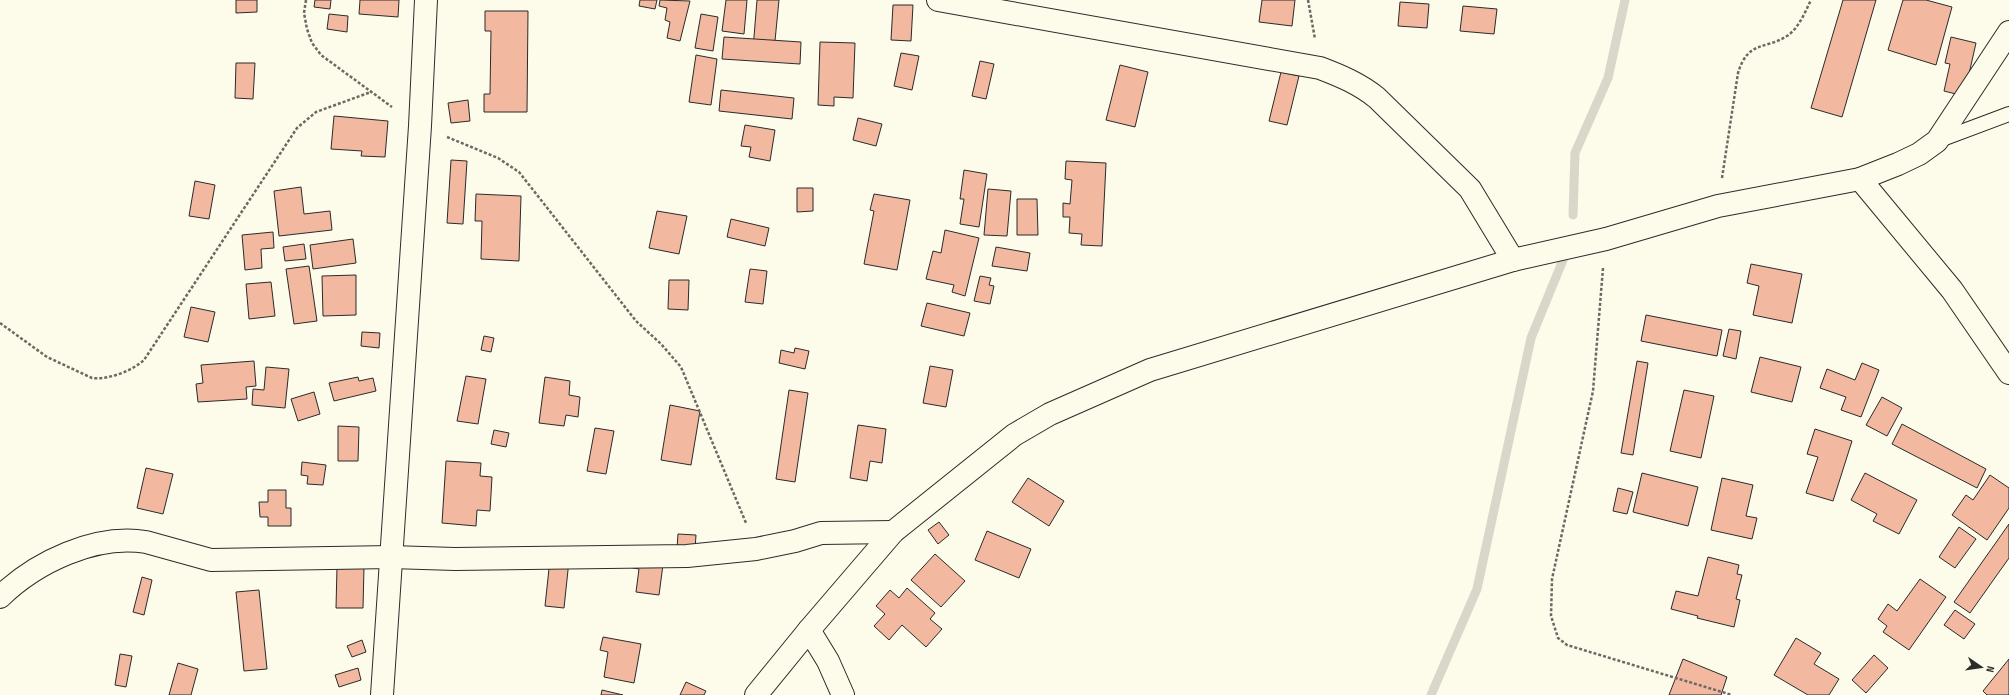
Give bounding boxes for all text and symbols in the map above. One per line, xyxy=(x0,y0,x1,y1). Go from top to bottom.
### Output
north arrow xyxy=(1961,647,2001,687)
text: N xyxy=(1983,665,1997,674)

